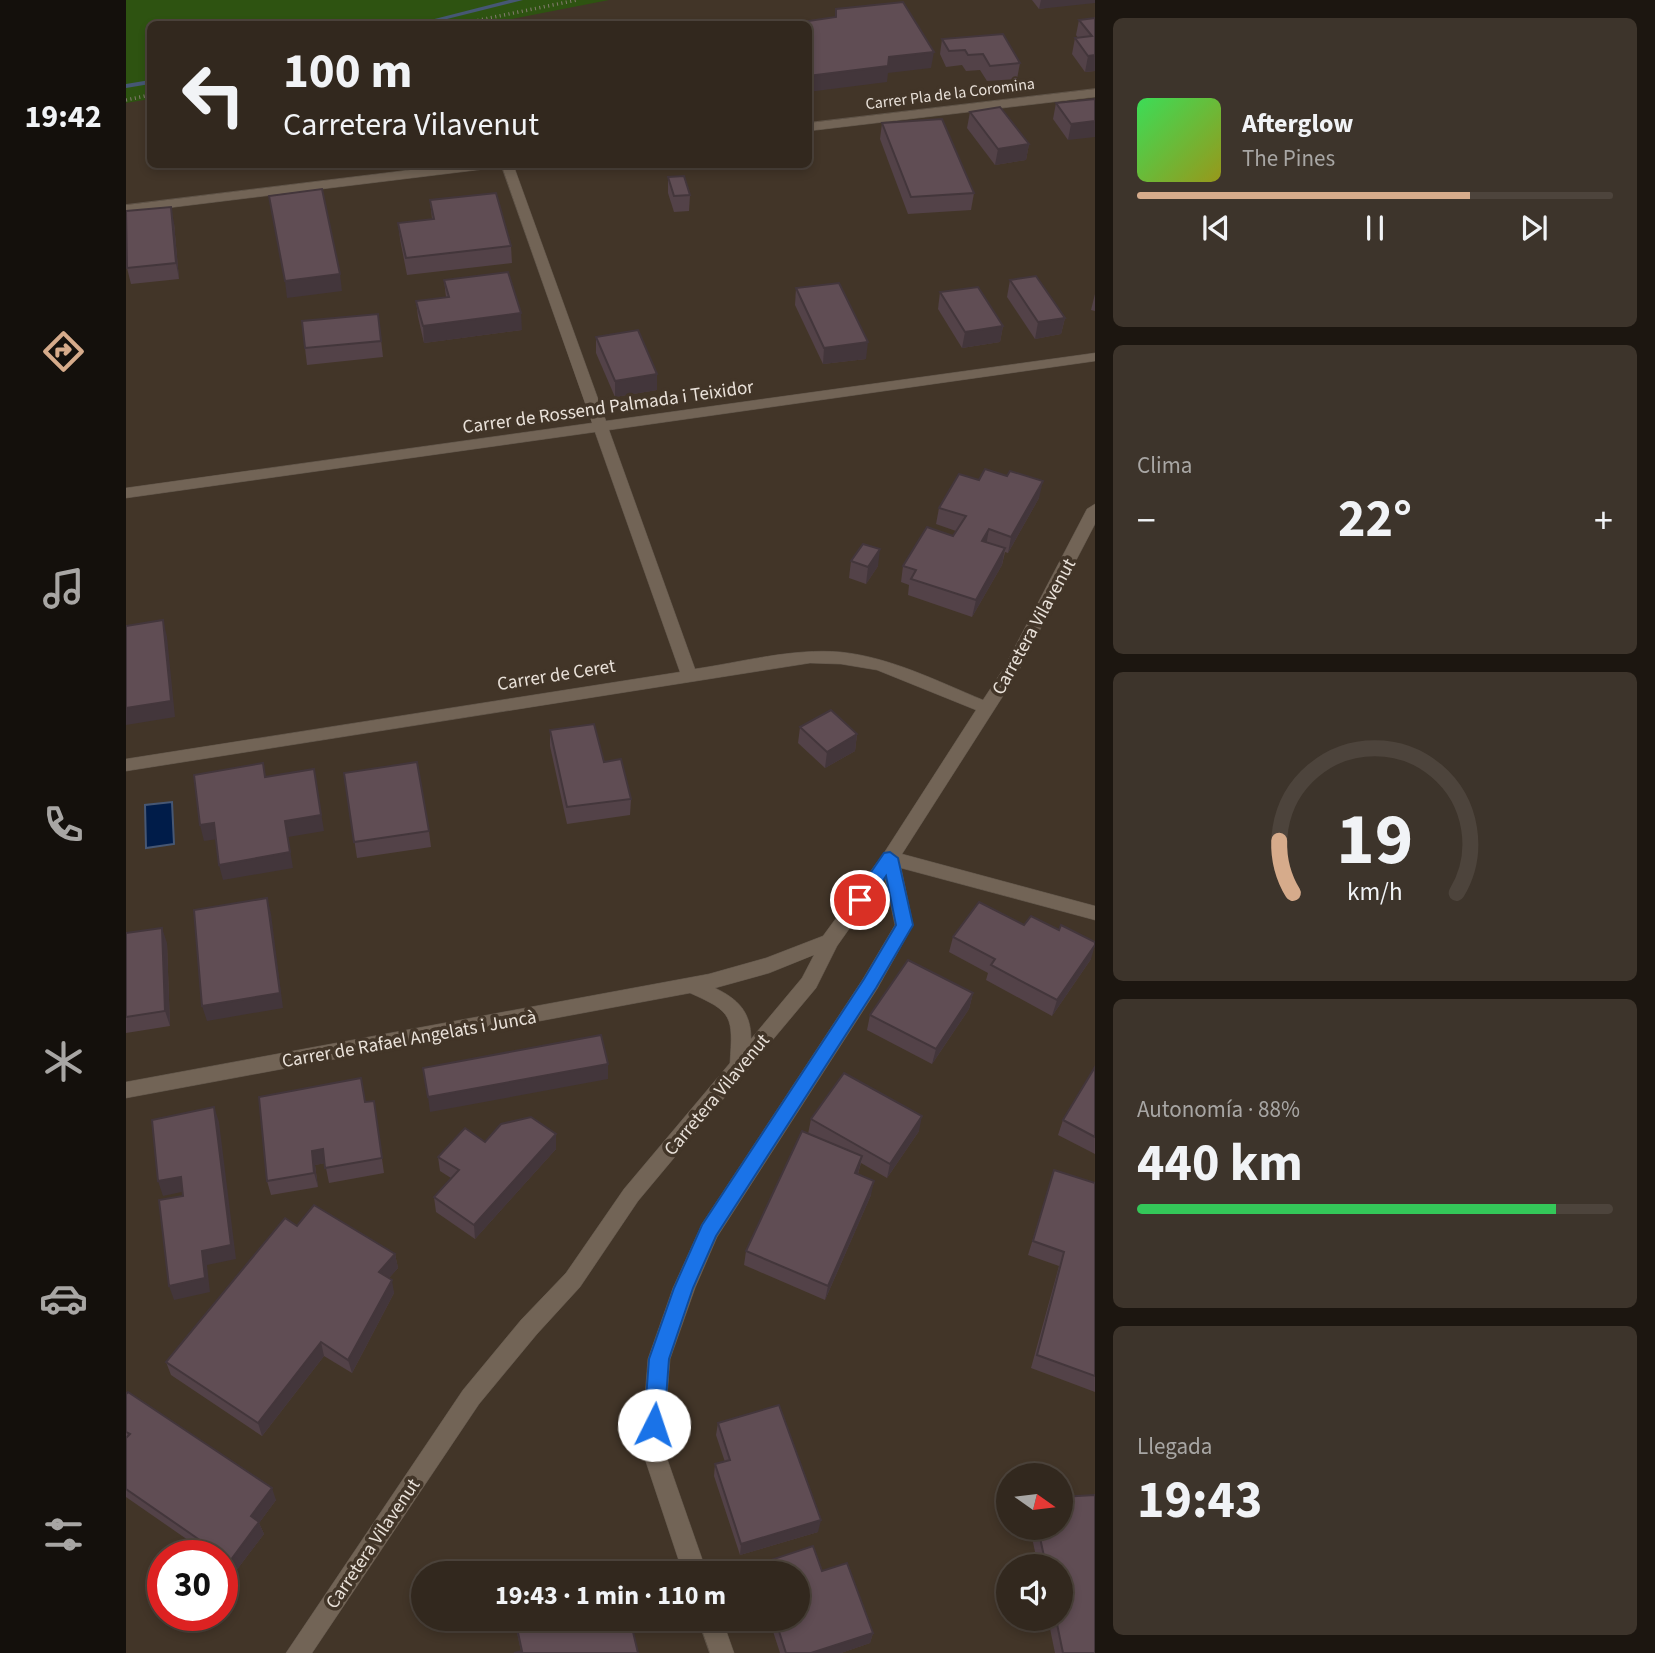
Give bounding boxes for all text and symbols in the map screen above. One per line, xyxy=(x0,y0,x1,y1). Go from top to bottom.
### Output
text: 100 m xyxy=(283,37,412,107)
icon: left xyxy=(168,49,259,140)
street label: Carrer Pla de la Coromina xyxy=(864,73,1036,115)
text: 19:42 xyxy=(24,94,102,140)
text: Carretera Vilavenut xyxy=(283,102,539,148)
text: Afterglow xyxy=(1242,105,1353,142)
text: The Pines xyxy=(1242,142,1335,175)
icon: previous xyxy=(1197,209,1235,247)
icon: pause xyxy=(1356,209,1394,247)
icon: next xyxy=(1515,209,1553,247)
icon: directions xyxy=(39,327,88,376)
street label: Carrer de Rossend Palmada i Teixidor xyxy=(461,374,756,441)
text: Clima xyxy=(1137,449,1192,482)
text: 22° xyxy=(1338,483,1412,557)
text: − xyxy=(1137,494,1156,548)
text: + xyxy=(1594,494,1613,548)
street label: Carretera Vilavenut xyxy=(986,553,1083,700)
icon: music xyxy=(39,564,88,613)
street label: Carrer de Ceret xyxy=(495,653,618,698)
text: 19 xyxy=(1337,788,1413,892)
icon: phone xyxy=(39,800,88,849)
pin xyxy=(830,870,890,930)
text: km/h xyxy=(1347,873,1403,909)
icon: arrive xyxy=(841,881,879,919)
street label: Carrer de Rafael Angelats i Juncà xyxy=(280,1004,539,1075)
street label: Carretera Vilavenut xyxy=(658,1028,777,1162)
icon: climate xyxy=(39,1037,88,1086)
text: Autonomía · 88% xyxy=(1137,1093,1300,1126)
text: 440 km xyxy=(1137,1127,1303,1201)
icon: car xyxy=(39,1274,88,1323)
position arrow xyxy=(617,1388,691,1462)
text: Llegada xyxy=(1137,1430,1212,1463)
north arrow xyxy=(996,1463,1073,1540)
map controls xyxy=(996,1463,1073,1631)
text: 19:43 xyxy=(1137,1464,1262,1538)
street label: Carretera Vilavenut xyxy=(320,1473,427,1614)
icon: filters xyxy=(39,1510,88,1559)
speed limit sign: 30 xyxy=(147,1540,238,1631)
button: sound xyxy=(996,1554,1073,1631)
text: 19:43 · 1 min · 110 m xyxy=(495,1577,726,1614)

